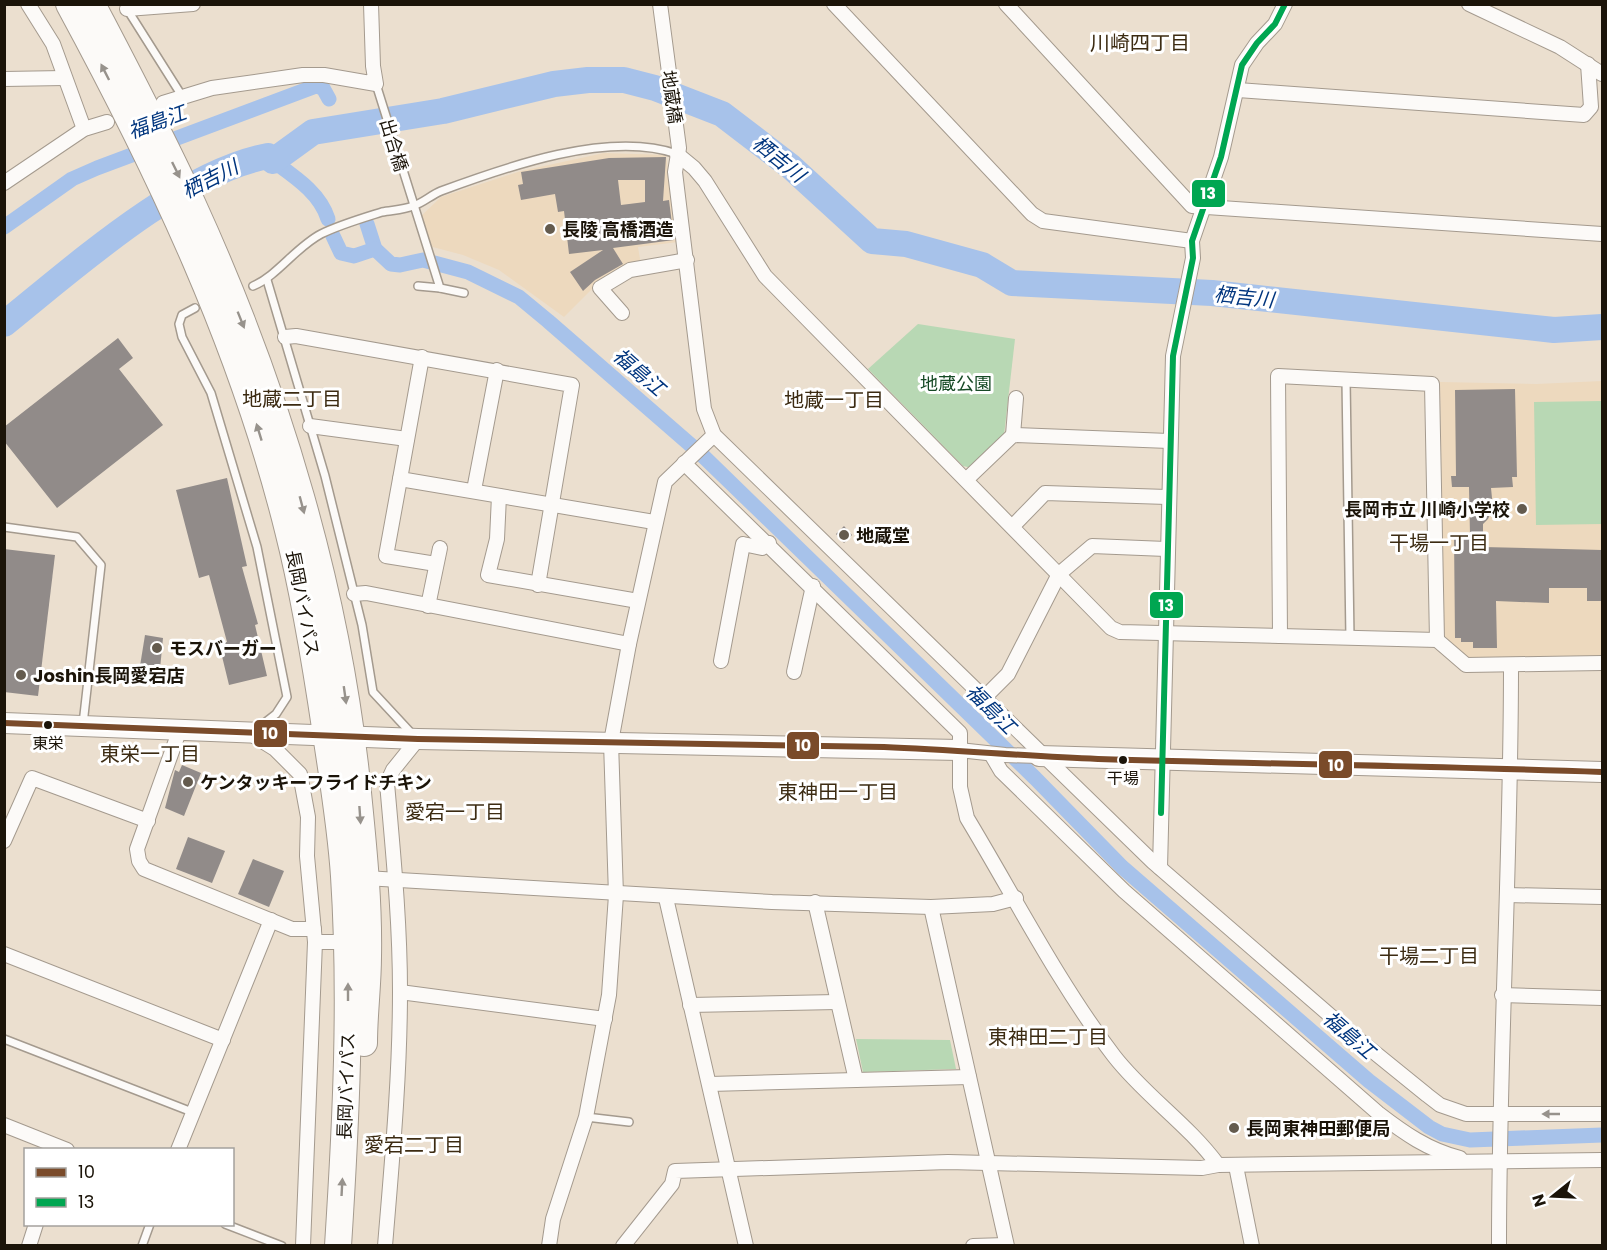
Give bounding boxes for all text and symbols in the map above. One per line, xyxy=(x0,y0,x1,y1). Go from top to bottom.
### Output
district label: 川崎四丁目 xyxy=(1090,29,1190,57)
one-way arrow xyxy=(100,63,110,80)
street label: 地蔵橋 xyxy=(656,69,688,125)
water label: 福島江 xyxy=(124,98,192,145)
street label: 出合橋 xyxy=(374,116,414,174)
water label: 栖吉川 xyxy=(747,129,813,190)
water label: 栖吉川 xyxy=(177,152,245,205)
one-way arrow xyxy=(172,161,181,178)
line badge: 13 xyxy=(1191,179,1226,208)
text: 13 xyxy=(1200,182,1216,205)
place label: 長陵 高橋酒造 xyxy=(562,217,674,242)
marker: 長陵 高橋酒造 xyxy=(543,222,557,236)
water label: 栖吉川 xyxy=(1213,280,1277,314)
one-way arrow xyxy=(237,311,246,329)
water label: 福島江 xyxy=(607,342,672,404)
park label: 地蔵公園 xyxy=(920,371,992,396)
district label: 地蔵二丁目 xyxy=(242,385,342,413)
district label: 地蔵一丁目 xyxy=(784,386,884,414)
one-way arrow xyxy=(254,422,263,440)
one-way arrow xyxy=(298,496,307,514)
place label: 長岡市立 川崎小学校 xyxy=(1344,497,1510,522)
marker: 長岡市立 川崎小学校 xyxy=(1515,502,1529,516)
place label: 地蔵堂 xyxy=(856,523,910,548)
marker: 地蔵堂 xyxy=(837,528,851,542)
district label: 干場一丁目 xyxy=(1389,529,1489,557)
street label: 長岡バイパス xyxy=(280,548,326,658)
line badge: 13 xyxy=(1149,591,1184,619)
text: 13 xyxy=(1158,594,1174,617)
place label: モスバーガー xyxy=(169,636,277,661)
marker: モスバーガー xyxy=(150,641,164,655)
place label: Joshin長岡愛宕店 xyxy=(33,663,185,688)
marker: Joshin長岡愛宕店 xyxy=(14,668,28,682)
water label: 福島江 xyxy=(960,678,1024,742)
one-way arrow xyxy=(340,686,349,705)
marker: 東栄 xyxy=(42,719,54,731)
line badge: 10 xyxy=(253,719,288,748)
text: 10 xyxy=(262,722,278,745)
line badge: 10 xyxy=(786,731,820,760)
place label: 東栄 xyxy=(32,732,64,755)
text: 10 xyxy=(795,734,811,757)
district label: 東栄一丁目 xyxy=(100,740,200,768)
line badge: 10 xyxy=(1318,750,1353,779)
marker: 干場 xyxy=(1117,754,1129,766)
text: 10 xyxy=(1328,754,1344,777)
place label: 干場 xyxy=(1107,767,1139,790)
place label: ケンタッキーフライドチキン xyxy=(200,770,432,795)
marker: ケンタッキーフライドチキン xyxy=(181,775,195,789)
district label: 東神田一丁目 xyxy=(778,778,898,806)
district label: 愛宕一丁目 xyxy=(405,798,505,826)
one-way arrow xyxy=(355,806,365,825)
district label: 干場二丁目 xyxy=(1379,942,1479,970)
one-way arrow xyxy=(343,983,353,1002)
water label: 福島江 xyxy=(1317,1005,1382,1067)
district label: 東神田二丁目 xyxy=(988,1023,1108,1051)
street label: 長岡バイパス xyxy=(332,1032,360,1140)
one-way arrow xyxy=(1541,1109,1560,1119)
place label: 長岡東神田郵便局 xyxy=(1246,1116,1390,1141)
marker: 長岡東神田郵便局 xyxy=(1227,1121,1241,1135)
district label: 愛宕二丁目 xyxy=(364,1131,464,1159)
legend xyxy=(24,1148,234,1226)
text: 10 xyxy=(78,1159,95,1184)
north arrow xyxy=(1523,1166,1583,1226)
one-way arrow xyxy=(337,1178,346,1197)
text: 13 xyxy=(78,1189,94,1214)
text: N xyxy=(1526,1191,1552,1210)

